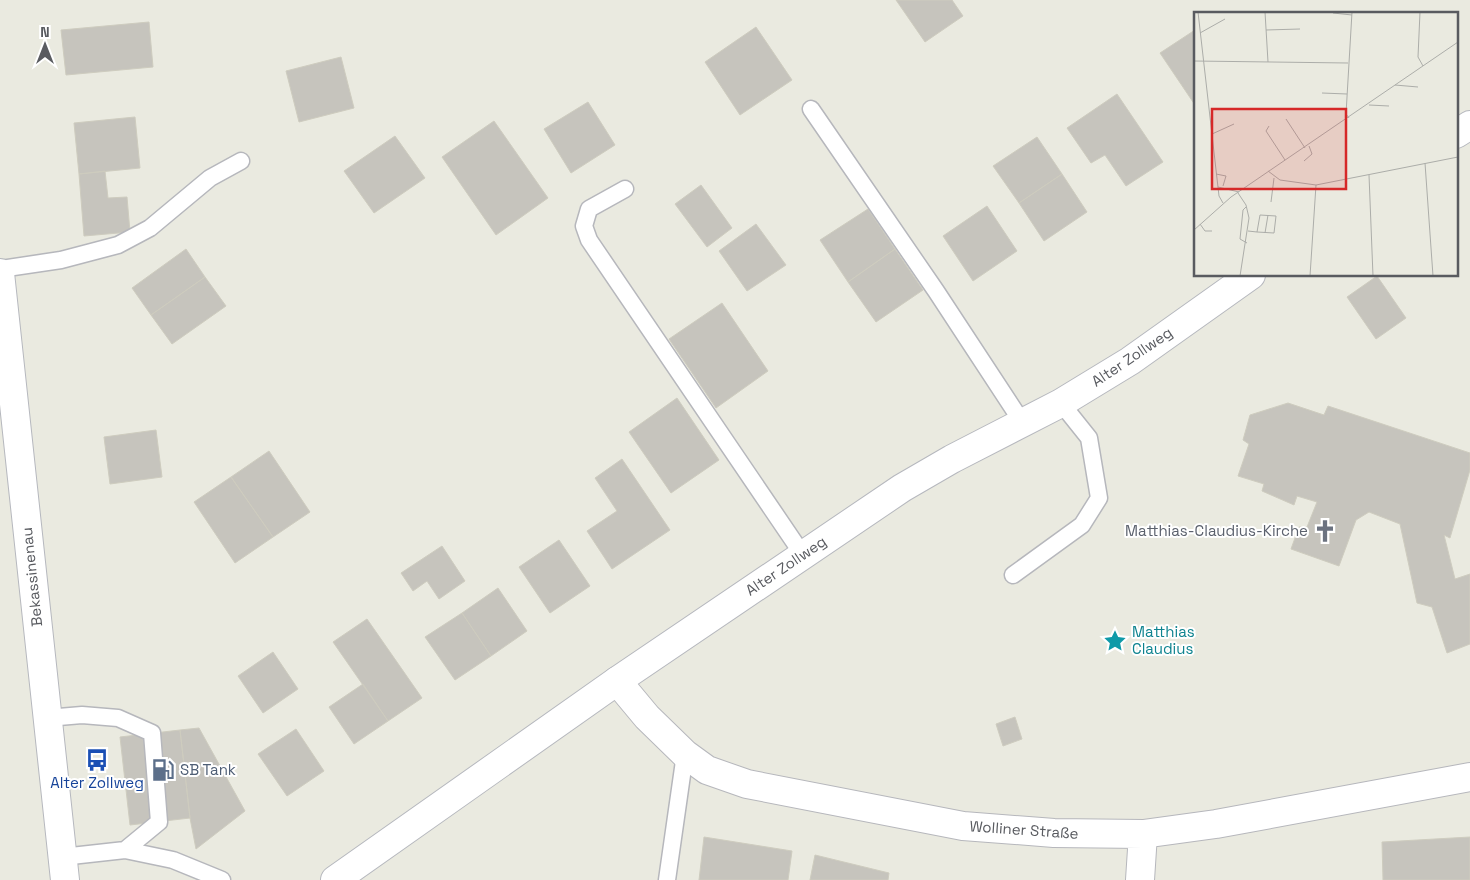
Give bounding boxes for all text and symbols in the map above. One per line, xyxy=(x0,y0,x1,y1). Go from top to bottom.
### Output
inset map xyxy=(1194,12,1458,276)
north arrow xyxy=(20,20,70,70)
text: N xyxy=(40,23,50,41)
street label: Alter Zollweg xyxy=(1088,323,1176,391)
church icon: Matthias-Claudius-Kirche xyxy=(1312,518,1338,544)
place label: Matthias-Claudius-Kirche xyxy=(1125,521,1308,540)
street label: Bekassinenau xyxy=(17,527,46,628)
street label: Alter Zollweg xyxy=(742,532,830,600)
place label: Matthias Claudius xyxy=(1132,622,1195,658)
place icon: Matthias Claudius xyxy=(1102,628,1128,654)
bus stop icon: Alter Zollweg xyxy=(84,747,110,773)
fuel station icon: SB Tank xyxy=(150,757,176,783)
place label: SB Tank xyxy=(180,760,236,779)
place label: Alter Zollweg xyxy=(50,773,144,792)
street label: Wolliner Straße xyxy=(969,816,1079,843)

